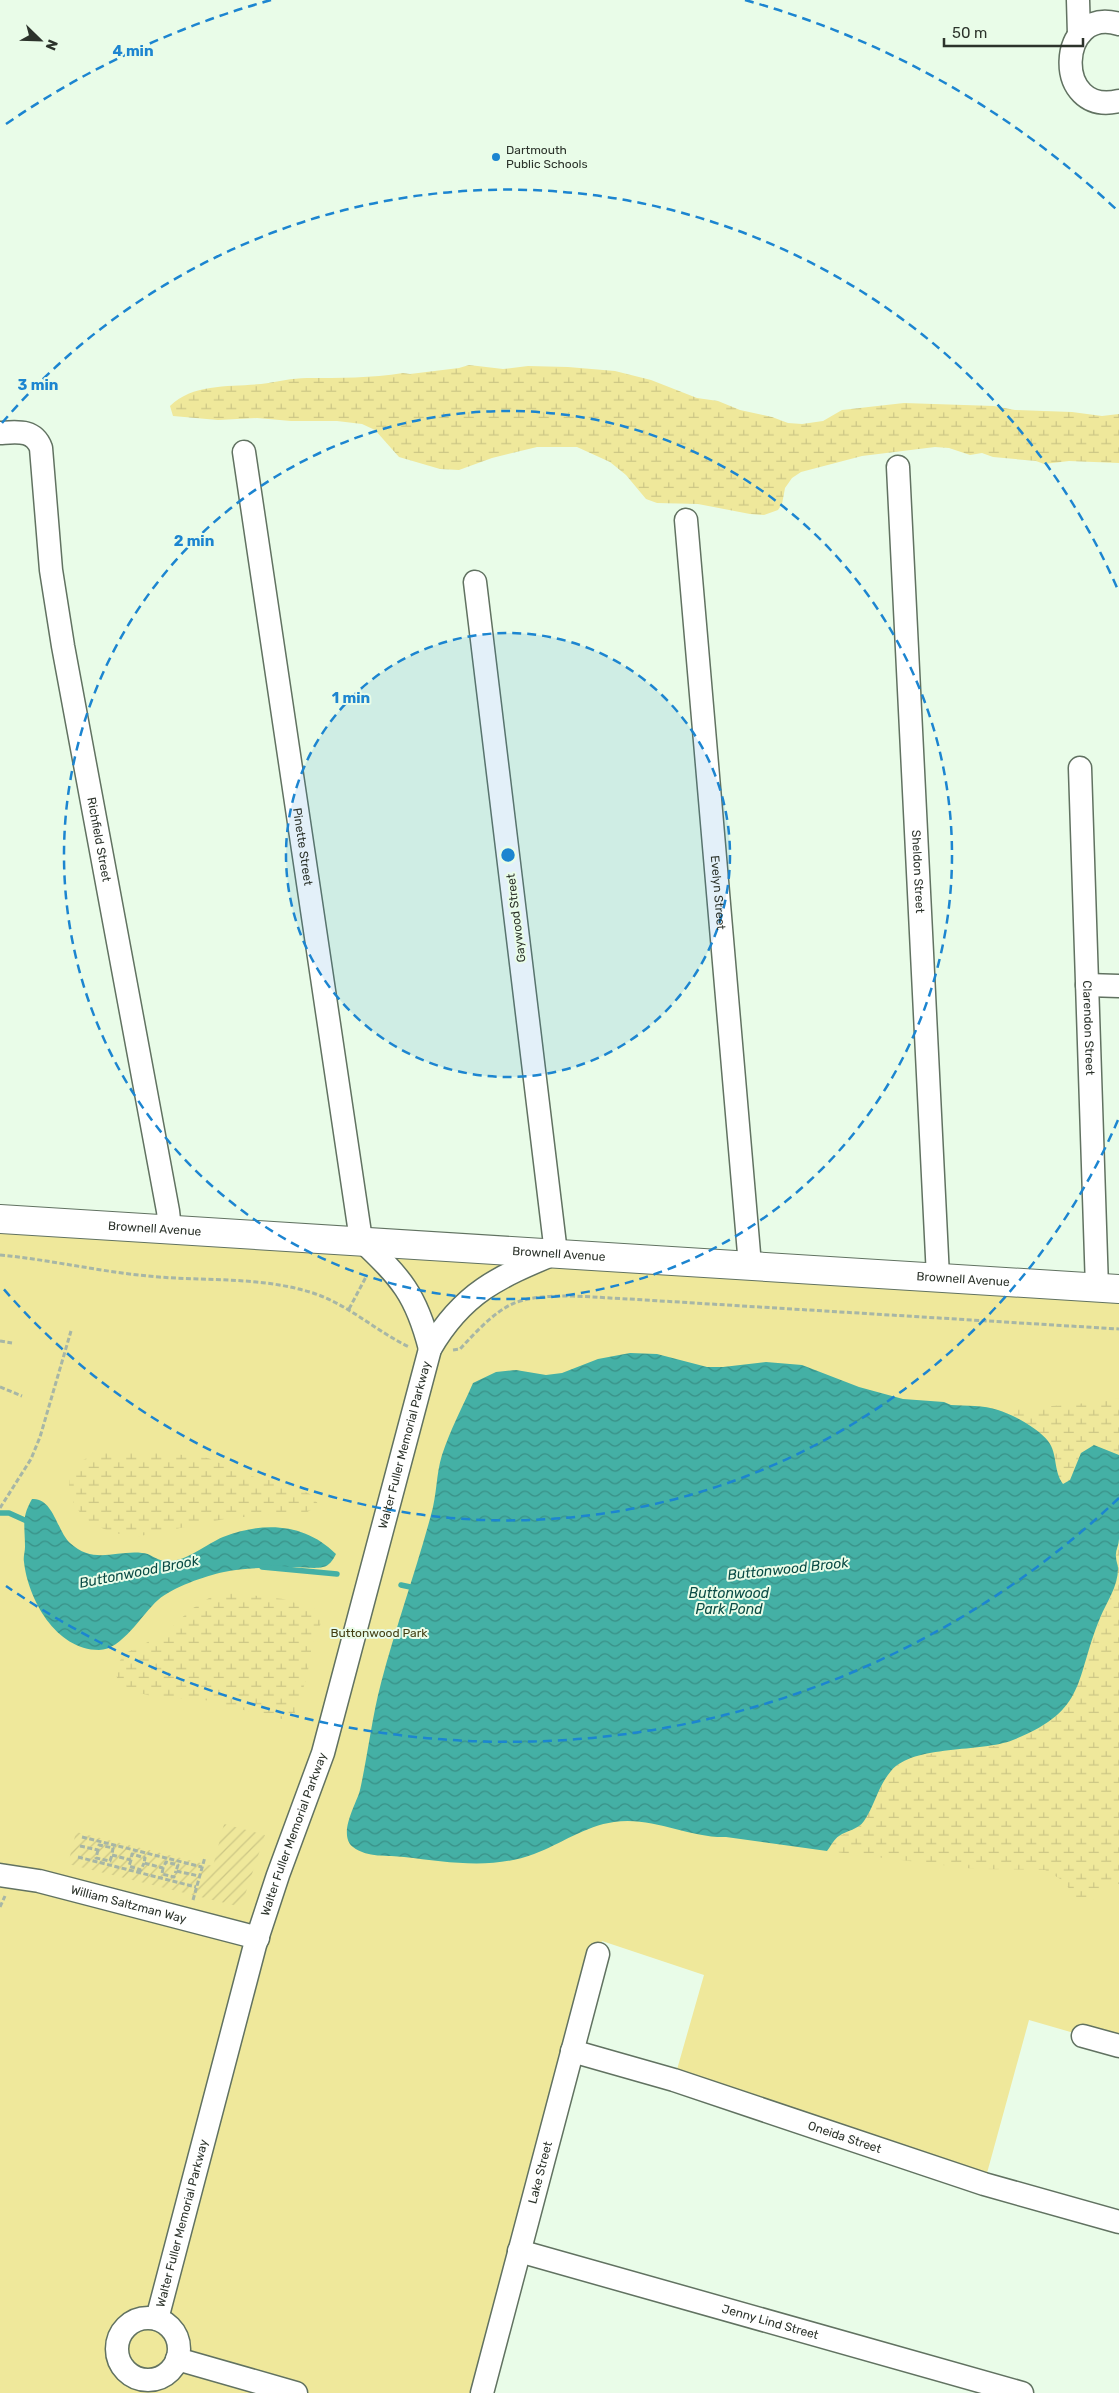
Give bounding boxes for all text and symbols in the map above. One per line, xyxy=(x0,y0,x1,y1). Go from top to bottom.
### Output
north arrow xyxy=(15,15,65,65)
scale bar xyxy=(944,15,1083,47)
text: 50 m xyxy=(952,24,987,42)
text: N xyxy=(42,37,61,53)
text: 4 min xyxy=(112,42,154,60)
place label: Dartmouth Public Schools xyxy=(506,143,588,171)
marker: Dartmouth Public Schools xyxy=(490,151,502,163)
text: 3 min xyxy=(18,376,58,394)
text: 2 min xyxy=(174,532,214,550)
text: 1 min xyxy=(332,689,370,707)
street label: Richfield Street xyxy=(84,796,114,883)
street label: Pinette Street xyxy=(290,807,315,887)
street label: Sheldon Street xyxy=(909,829,927,914)
centre of rings xyxy=(499,846,517,864)
street label: Evelyn Street xyxy=(708,855,728,931)
street label: Gaywood Street xyxy=(504,873,528,963)
street label: Clarendon Street xyxy=(1080,980,1097,1076)
street label: Brownell Avenue xyxy=(108,1219,202,1239)
street label: Brownell Avenue xyxy=(512,1244,606,1264)
street label: Brownell Avenue xyxy=(916,1269,1010,1289)
street label: Walter Fuller Memorial Parkway xyxy=(376,1359,434,1530)
water label: Buttonwood Brook xyxy=(78,1552,201,1592)
water label: Buttonwood Brook xyxy=(727,1554,850,1584)
water label: Buttonwood Park Pond xyxy=(689,1585,770,1618)
park label: Buttonwood Park xyxy=(331,1626,428,1640)
street label: Walter Fuller Memorial Parkway xyxy=(258,1750,330,1918)
street label: William Saltzman Way xyxy=(69,1883,188,1926)
street label: Oneida Street xyxy=(806,2118,883,2156)
street label: Walter Fuller Memorial Parkway xyxy=(153,2137,211,2309)
street label: Lake Street xyxy=(525,2140,555,2205)
street label: Jenny Lind Street xyxy=(720,2302,820,2342)

